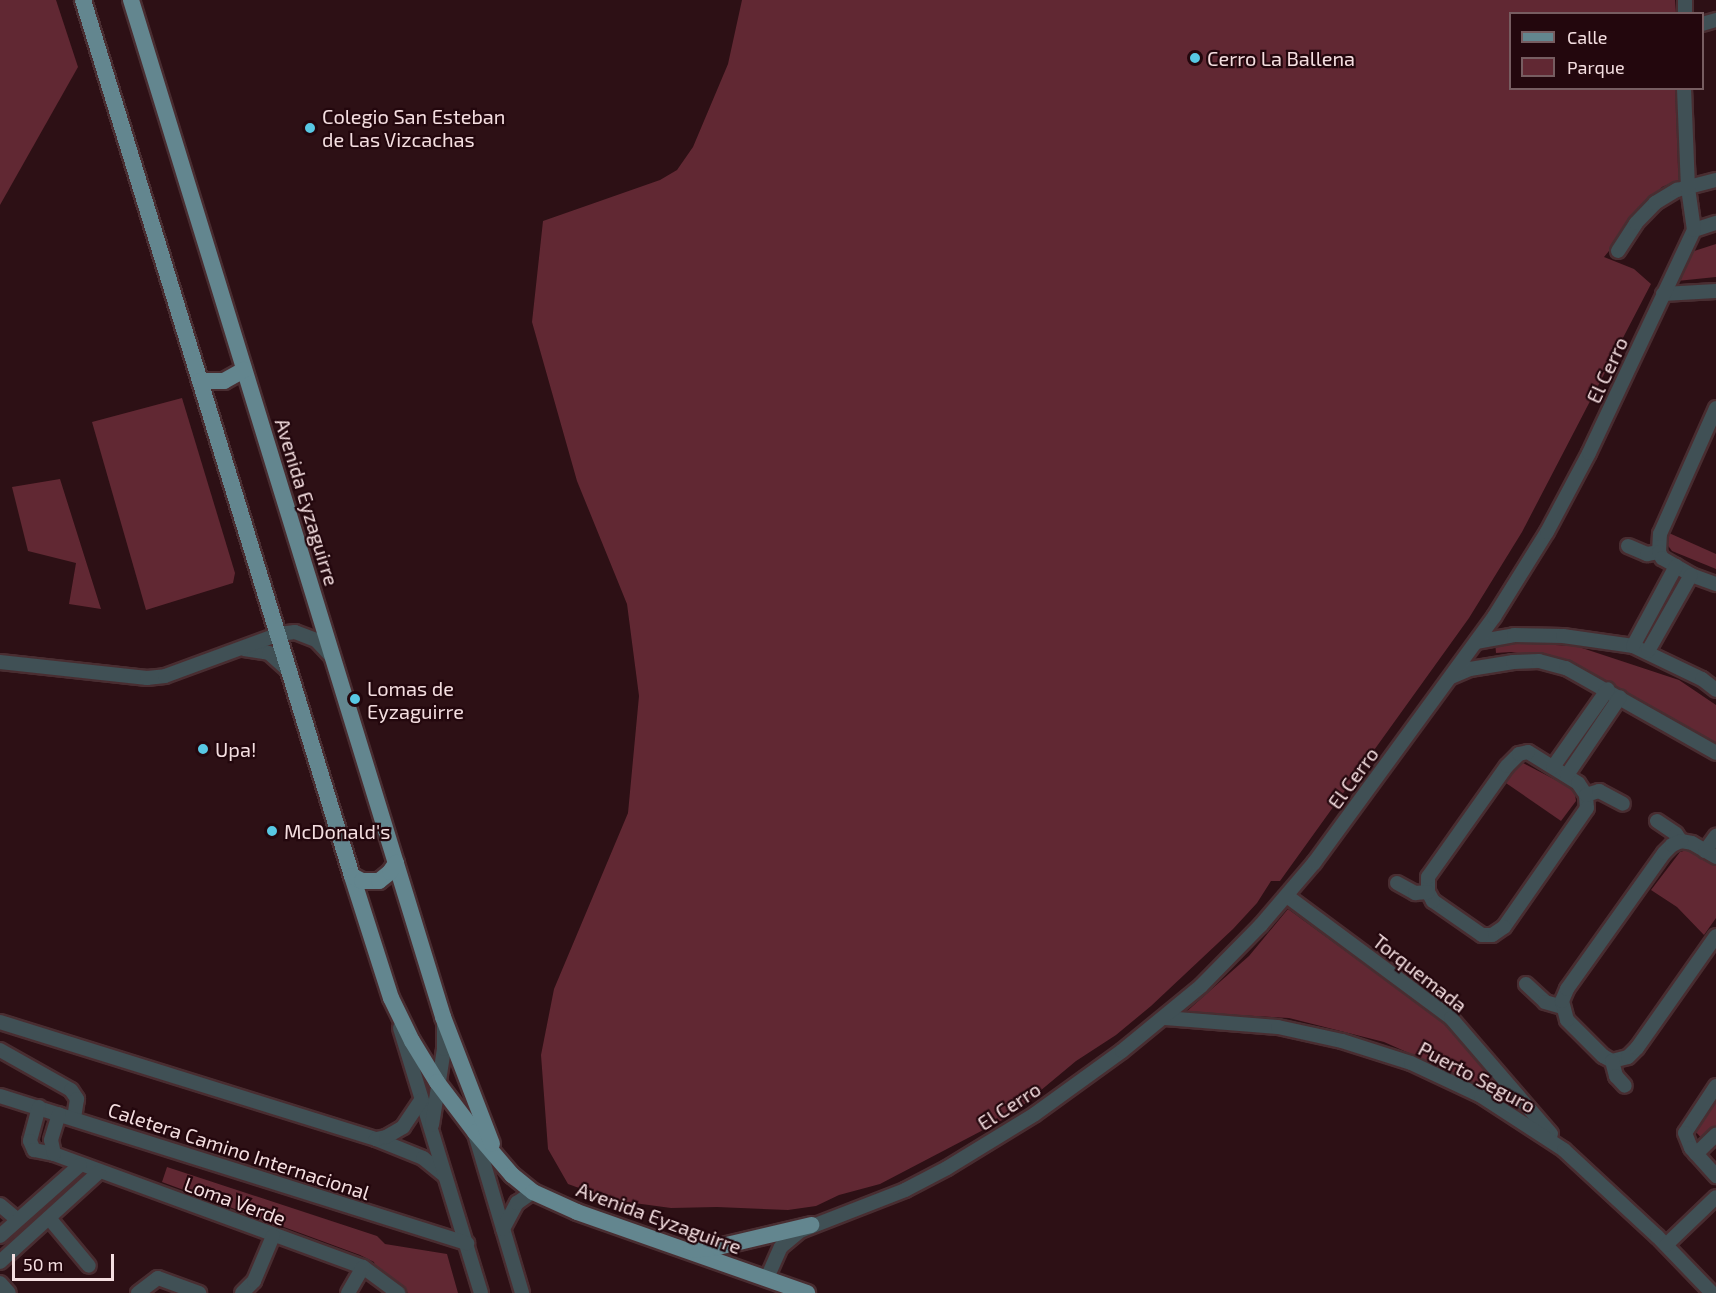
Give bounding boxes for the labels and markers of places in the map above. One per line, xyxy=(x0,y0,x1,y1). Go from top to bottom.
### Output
place label: Cerro La Ballena xyxy=(1207,46,1355,70)
marker: Cerro La Ballena xyxy=(1188,51,1202,65)
place label: Colegio San Esteban de Las Vizcachas xyxy=(322,104,505,151)
marker: Colegio San Esteban de Las Vizcachas xyxy=(303,121,317,135)
place label: Lomas de Eyzaguirre xyxy=(367,676,464,723)
marker: Lomas de Eyzaguirre xyxy=(348,692,362,706)
place label: Upa! xyxy=(215,737,256,761)
marker: Upa! xyxy=(196,742,210,756)
place label: McDonald's xyxy=(284,819,390,843)
marker: McDonald's xyxy=(265,824,279,838)

